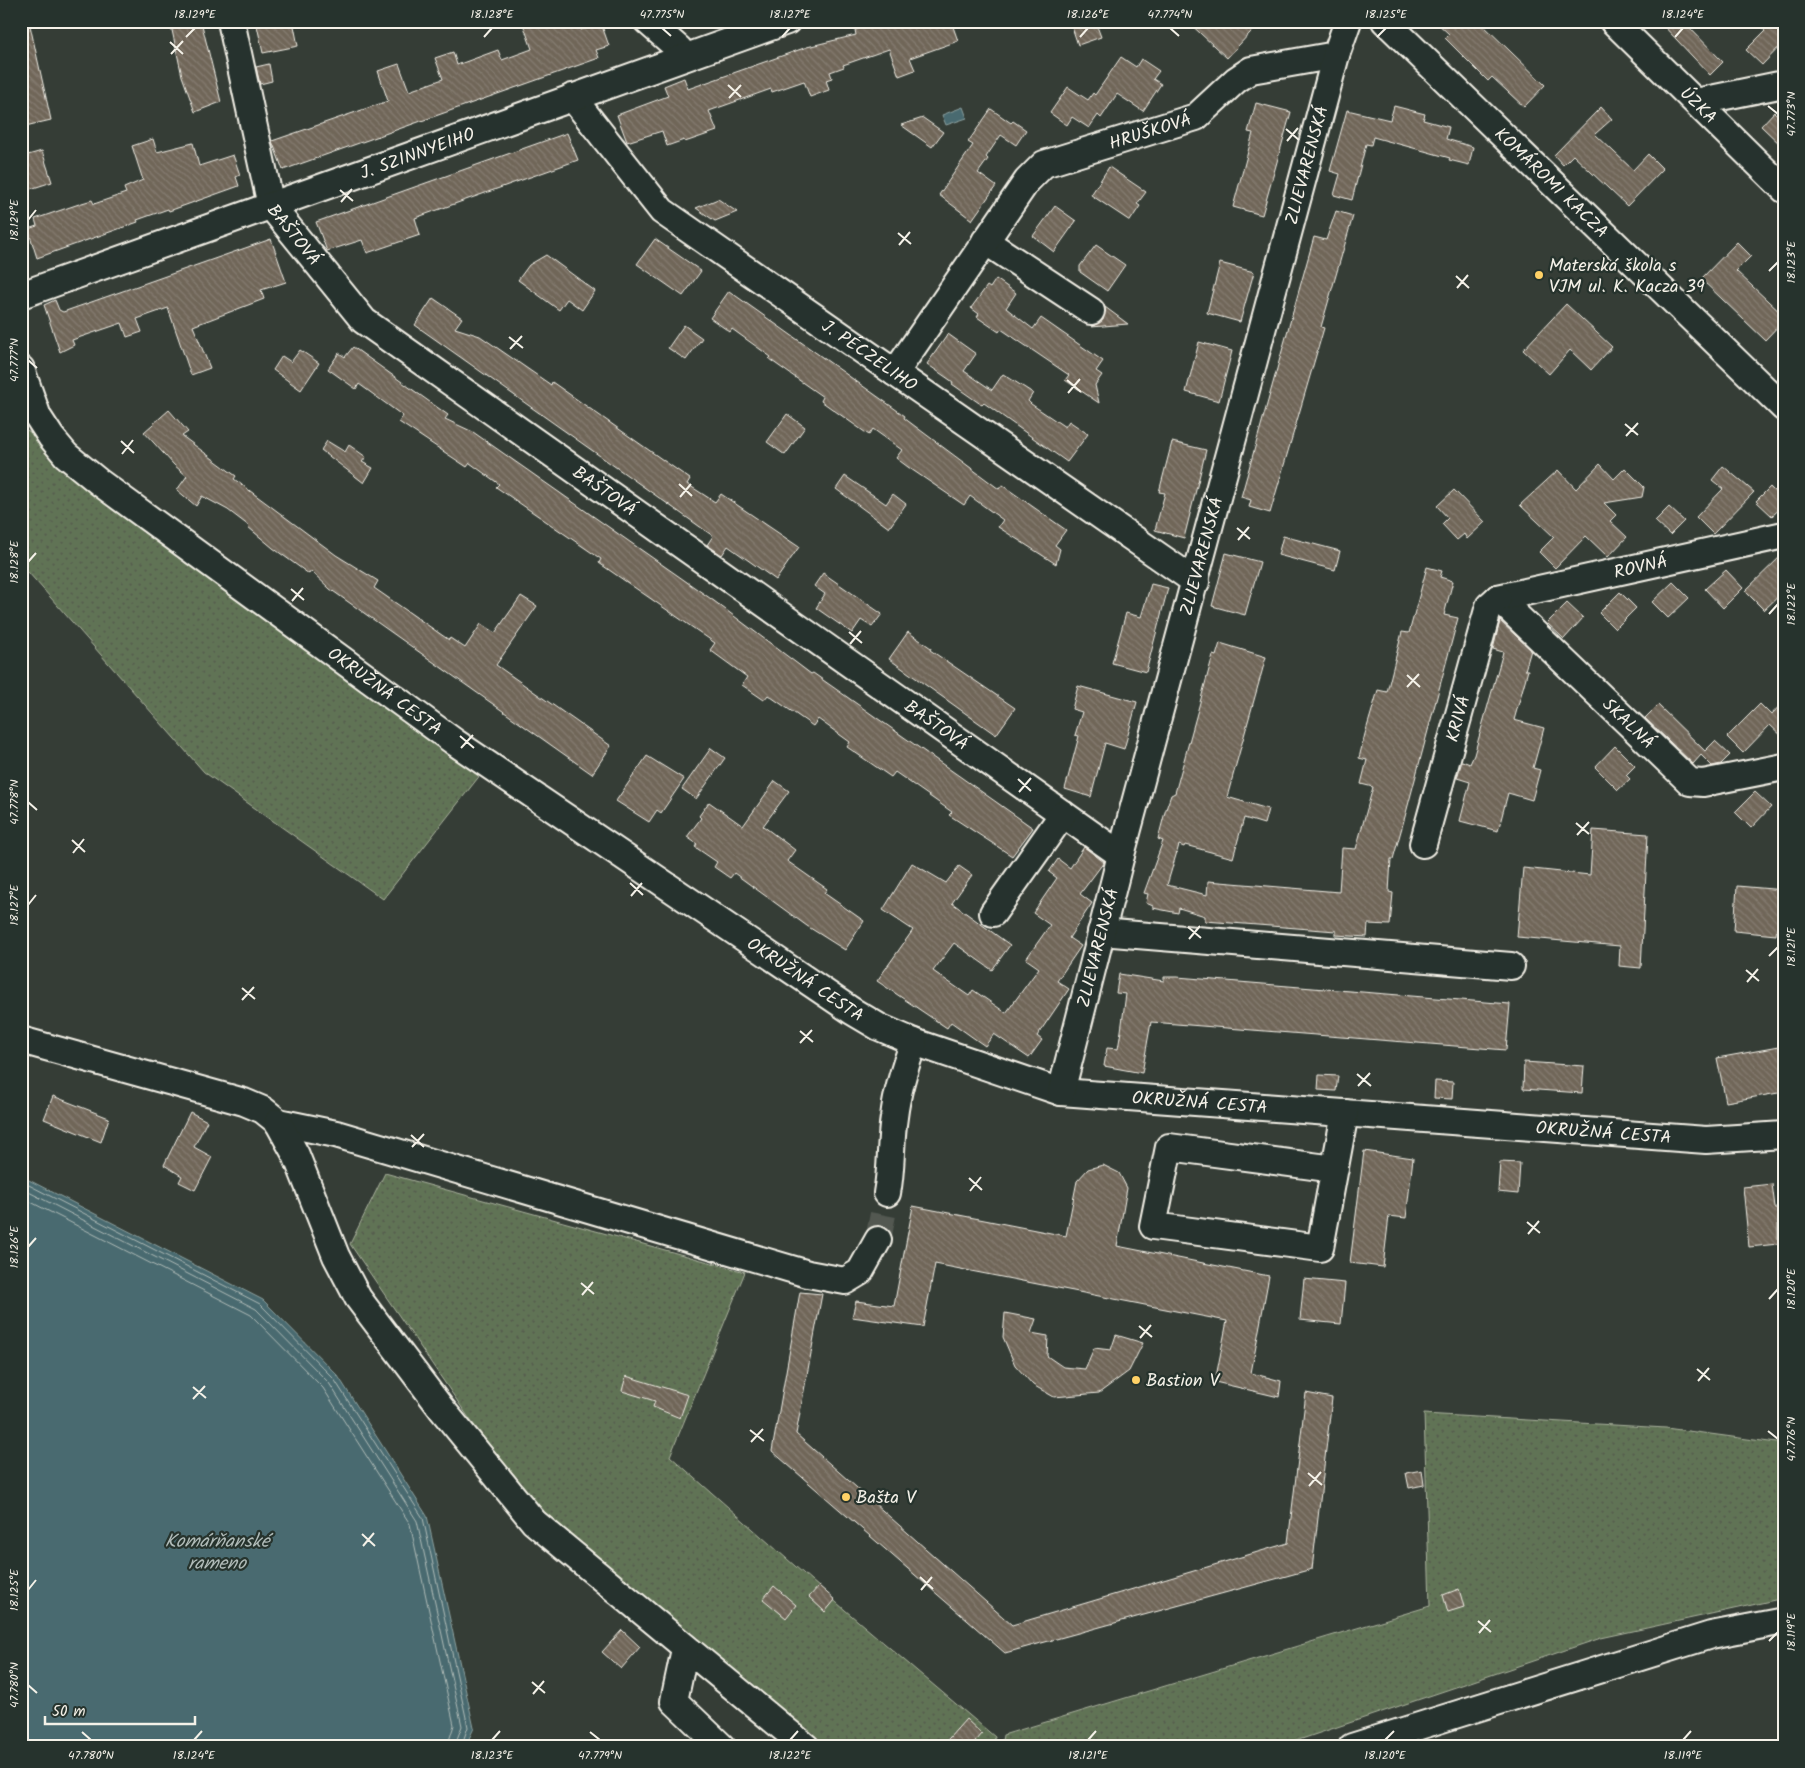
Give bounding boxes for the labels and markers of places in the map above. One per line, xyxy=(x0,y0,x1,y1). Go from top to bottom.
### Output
place label: Materská škola s VJM ul. K. Kacza 39 xyxy=(1549,252,1705,302)
marker: Materská škola s VJM ul. K. Kacza 39 xyxy=(1533,269,1545,281)
place label: Bastion V xyxy=(1146,1367,1221,1396)
marker: Bastion V xyxy=(1130,1374,1142,1386)
place label: Bašta V xyxy=(856,1484,917,1513)
marker: Bašta V xyxy=(840,1491,852,1503)

